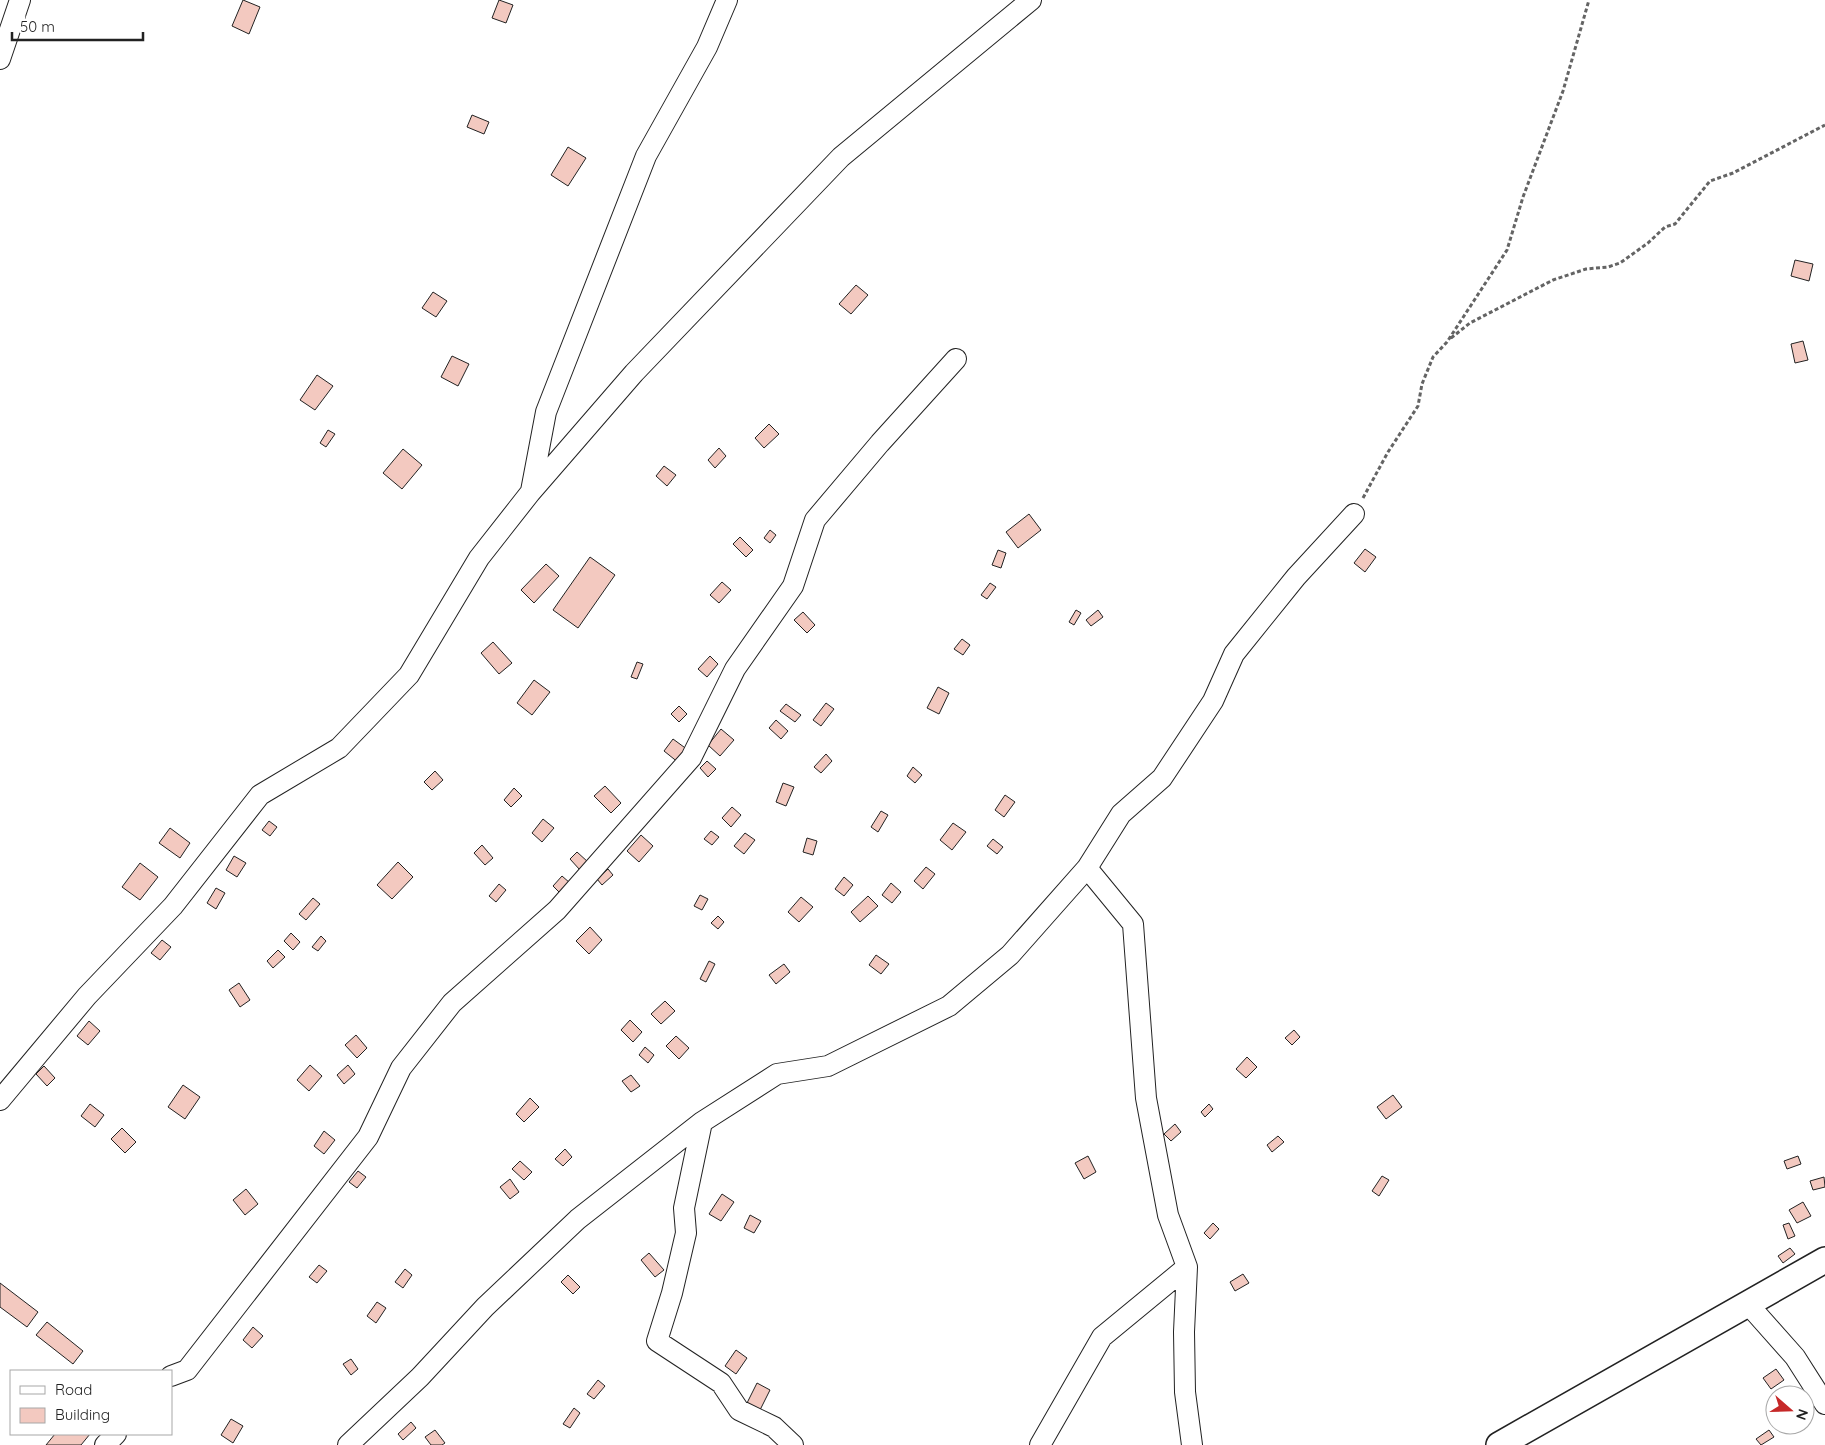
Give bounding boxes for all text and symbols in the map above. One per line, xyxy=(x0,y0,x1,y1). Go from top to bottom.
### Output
scale bar xyxy=(12,10,144,42)
text: 50 m xyxy=(20,17,55,36)
legend xyxy=(10,1370,172,1435)
text: Road xyxy=(55,1380,92,1399)
north arrow xyxy=(1765,1385,1815,1435)
text: Building xyxy=(55,1405,110,1424)
text: N xyxy=(1792,1407,1812,1422)

